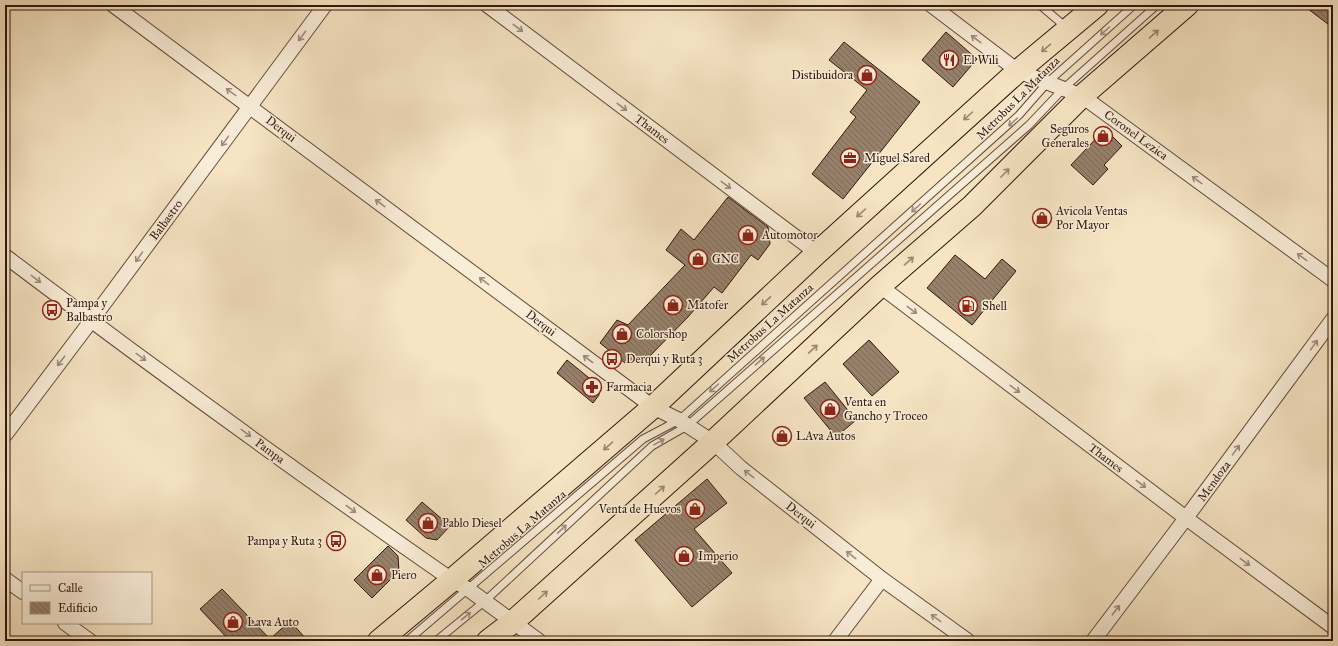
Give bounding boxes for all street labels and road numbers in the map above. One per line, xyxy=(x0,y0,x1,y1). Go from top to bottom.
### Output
street label: Metrobus La Matanza xyxy=(974,53,1063,142)
street label: Coronel Lezica xyxy=(1102,107,1171,163)
street label: Thames xyxy=(632,112,672,146)
street label: Derqui xyxy=(262,113,299,146)
street label: Balbastro xyxy=(147,197,185,243)
street label: Metrobus La Matanza xyxy=(724,280,817,366)
street label: Derqui xyxy=(522,307,559,340)
street label: Pampa xyxy=(253,436,288,467)
street label: Thames xyxy=(1086,441,1126,475)
street label: Mendoza xyxy=(1195,457,1234,504)
street label: Metrobus La Matanza xyxy=(475,487,569,571)
street label: Derqui xyxy=(783,499,819,532)

